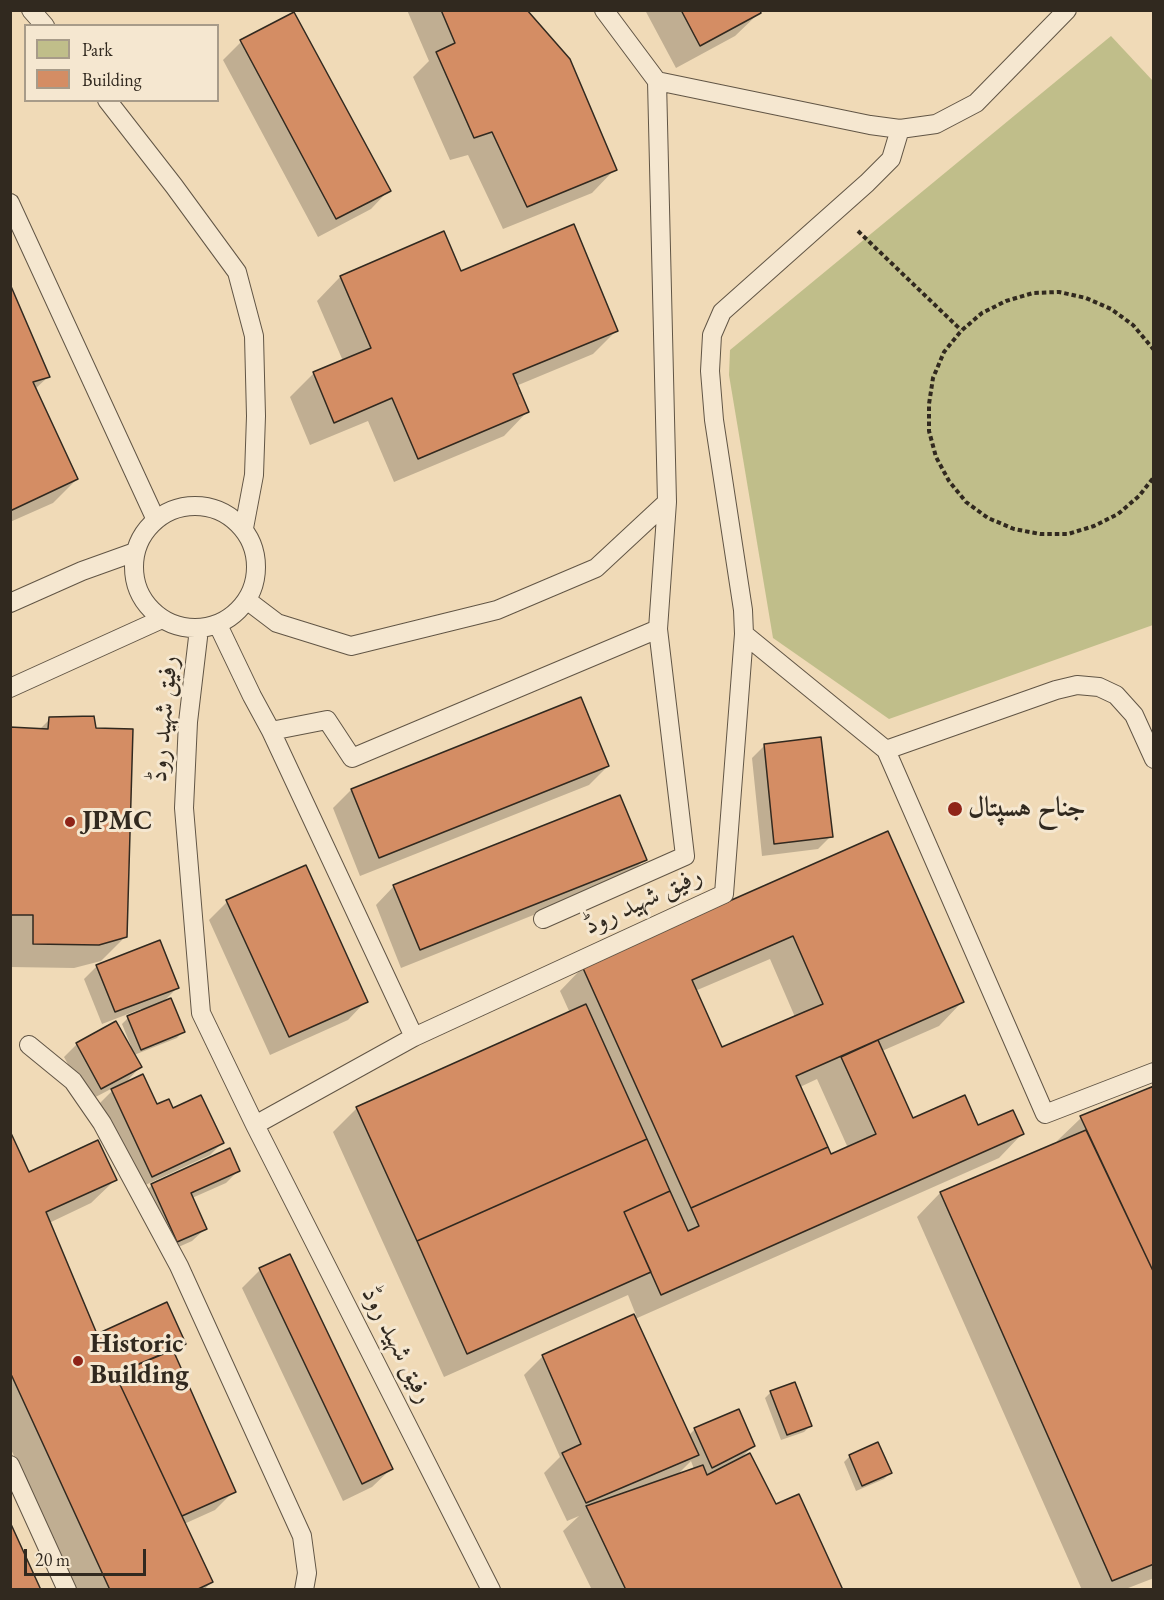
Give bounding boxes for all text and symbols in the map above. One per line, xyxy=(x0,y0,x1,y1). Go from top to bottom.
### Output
legend xyxy=(24,24,219,102)
text: Park xyxy=(82,38,113,61)
text: Building xyxy=(82,68,142,91)
street label: رفیق شہید روڈ xyxy=(142,654,186,784)
place label: جناح ہسپتال xyxy=(968,793,1086,825)
marker: جناح ہسپتال xyxy=(946,800,964,818)
place label: JPMC xyxy=(82,806,152,838)
marker: JPMC xyxy=(63,815,77,829)
street label: رفیق شہید روڈ xyxy=(578,859,708,943)
street label: رفیق شہید روڈ xyxy=(354,1281,440,1409)
place label: Historic Building xyxy=(90,1329,189,1392)
marker: Historic Building xyxy=(71,1354,85,1368)
scale bar xyxy=(27,1537,148,1575)
text: 20 m xyxy=(35,1548,70,1571)

